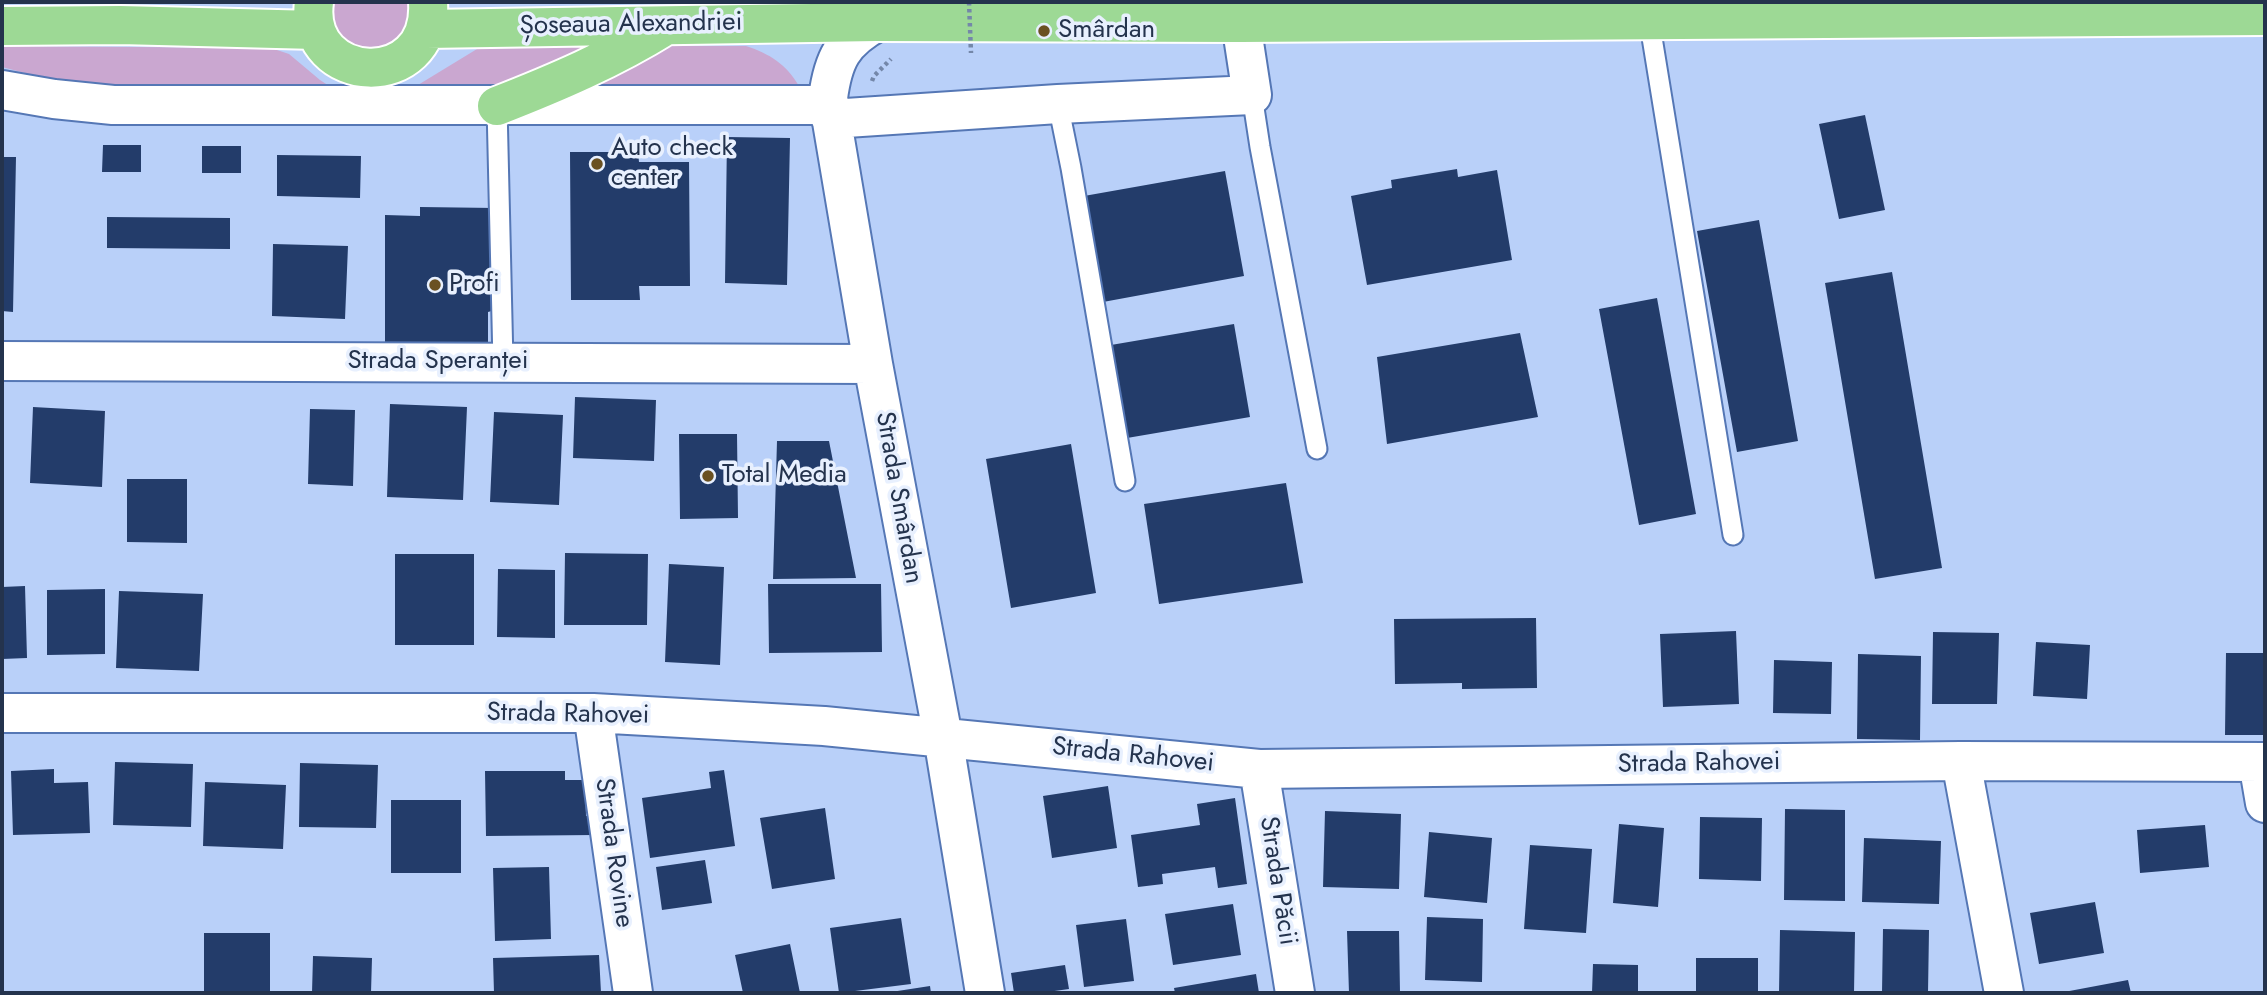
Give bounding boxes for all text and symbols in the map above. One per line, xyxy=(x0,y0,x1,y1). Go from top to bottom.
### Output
street label: Șoseaua Alexandriei xyxy=(519,7,743,43)
place label: Smârdan xyxy=(1058,15,1155,47)
marker: Smârdan xyxy=(1036,23,1052,39)
place label: Auto check center xyxy=(611,133,733,194)
marker: Auto check center xyxy=(589,156,605,172)
place label: Profi xyxy=(449,269,500,301)
marker: Profi xyxy=(427,277,443,293)
street label: Strada Speranței xyxy=(348,346,528,378)
street label: Strada Smârdan xyxy=(868,410,928,586)
place label: Total Media xyxy=(722,460,847,492)
marker: Total Media xyxy=(700,468,716,484)
street label: Strada Rahovei xyxy=(486,698,650,732)
street label: Strada Rahovei xyxy=(1050,732,1216,780)
street label: Strada Rahovei xyxy=(1617,747,1781,781)
street label: Strada Rovine xyxy=(587,776,639,930)
street label: Strada Păcii xyxy=(1251,814,1303,948)

